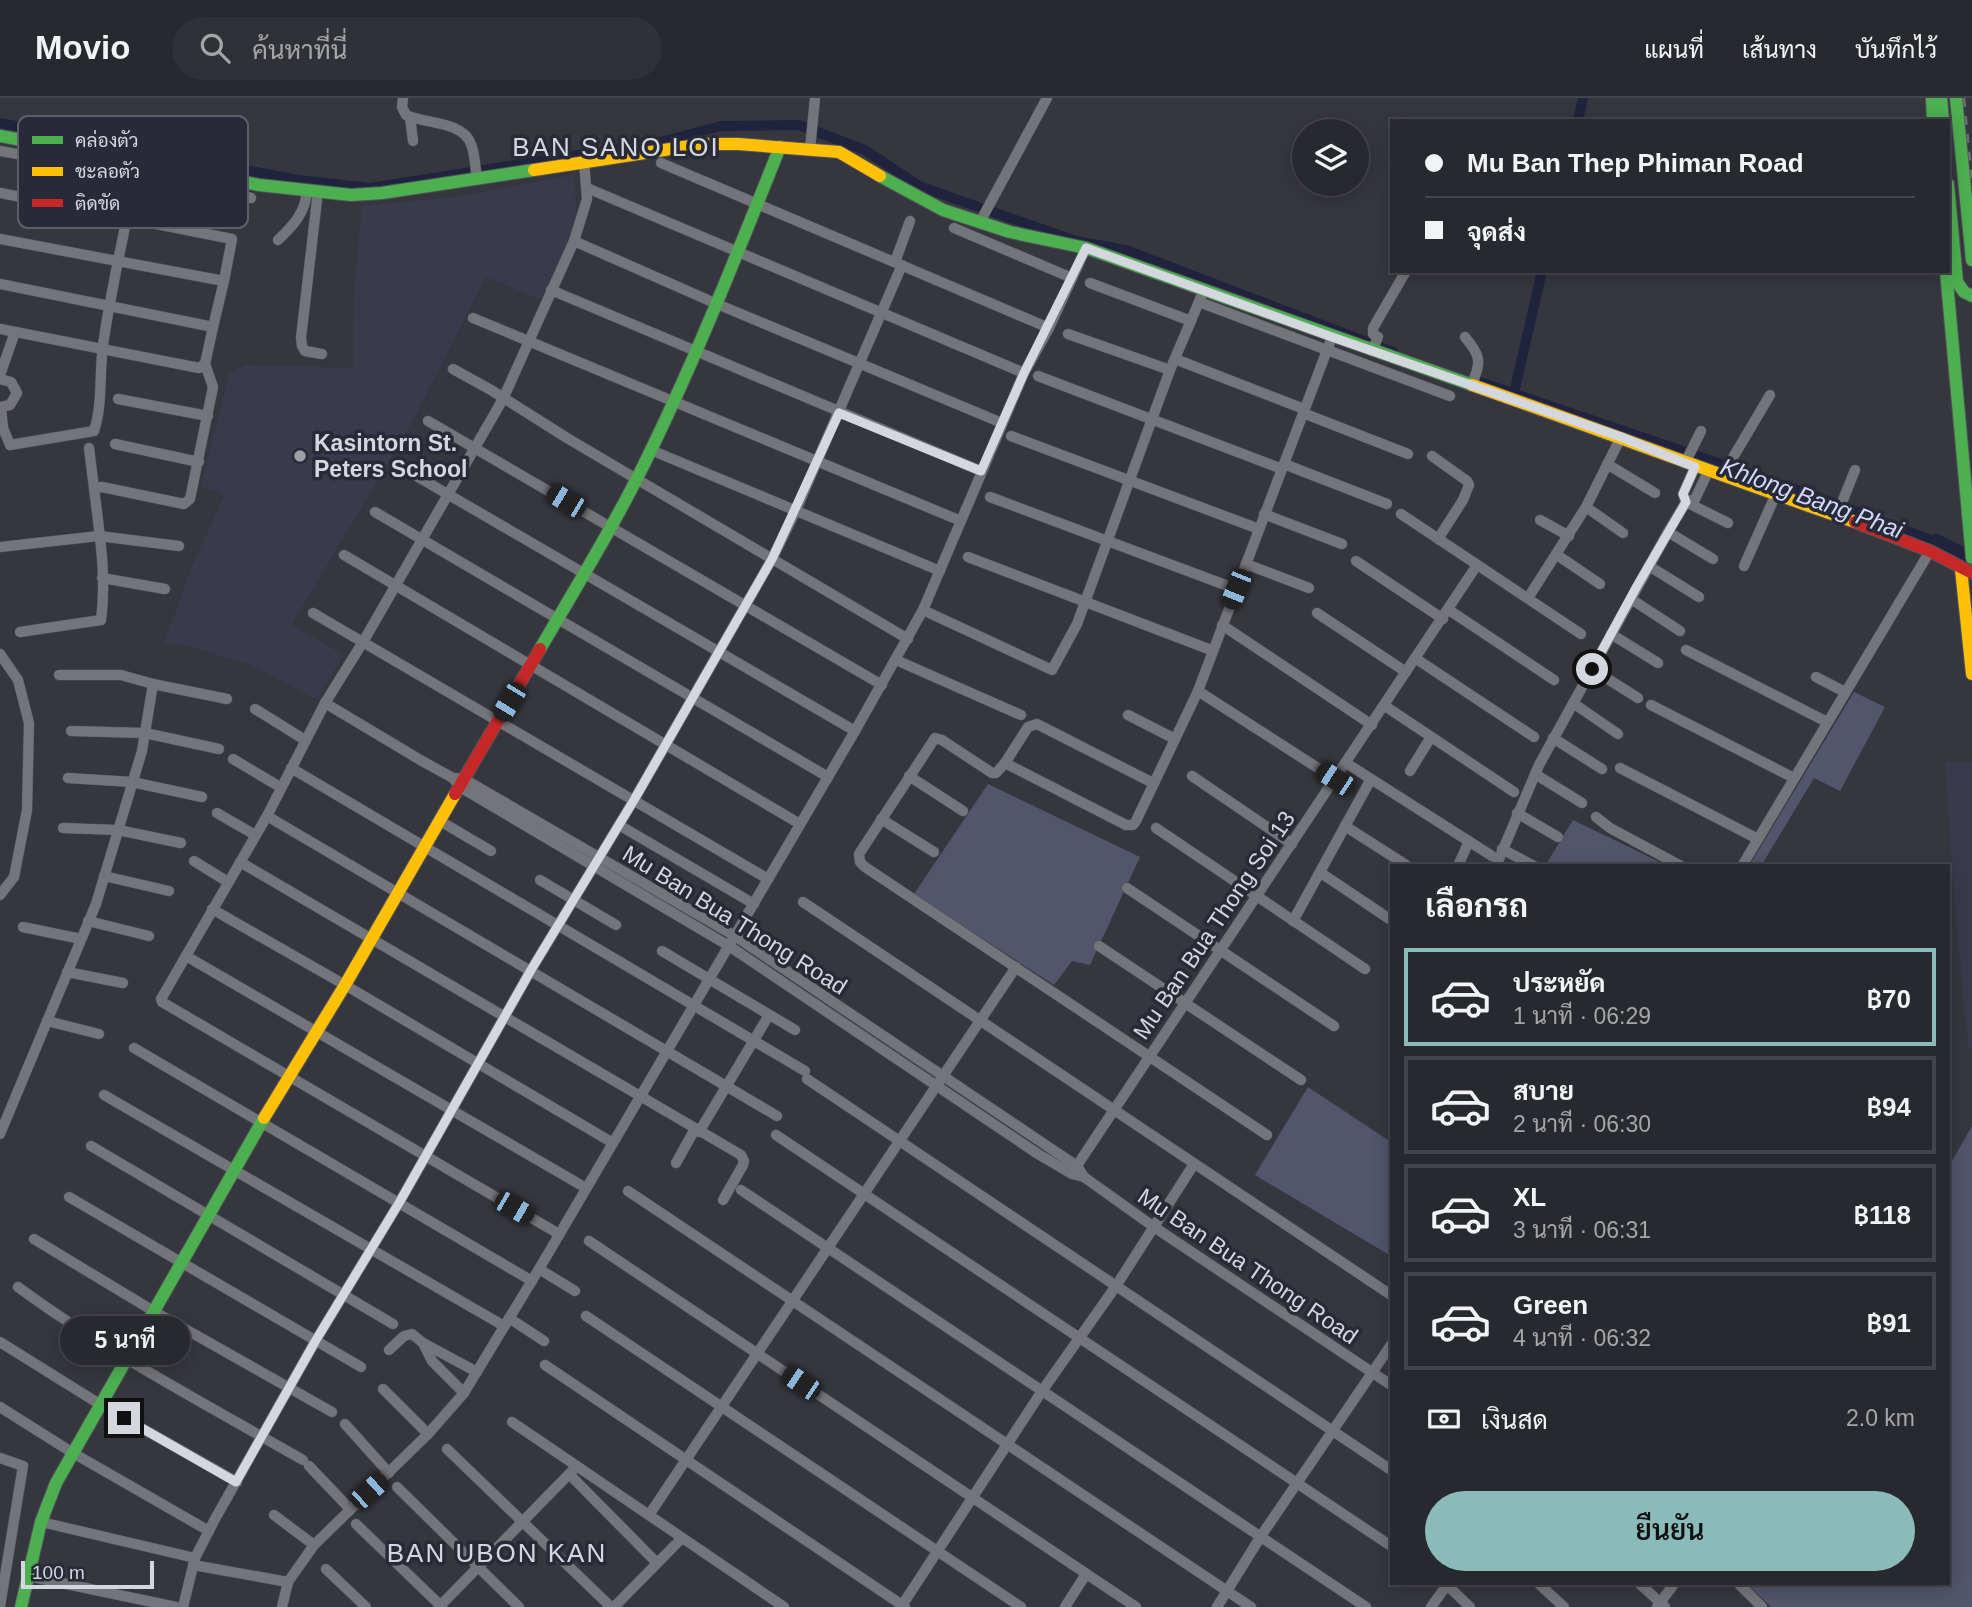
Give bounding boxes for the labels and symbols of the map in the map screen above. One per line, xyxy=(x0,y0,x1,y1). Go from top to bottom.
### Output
legend xyxy=(18,116,248,228)
text: คล่องตัว xyxy=(75,129,139,151)
district label: BAN SANO LOI xyxy=(512,132,720,162)
text: ชะลอตัว xyxy=(75,161,140,182)
text: ติดขัด xyxy=(75,193,120,214)
place label: Kasintorn St. Peters School xyxy=(314,430,467,482)
marker: Kasintorn St. Peters School xyxy=(292,448,308,464)
water label: Khlong Bang Phai xyxy=(1717,452,1908,544)
car xyxy=(543,481,590,521)
car xyxy=(1219,566,1254,612)
route start xyxy=(1576,653,1608,685)
car xyxy=(490,679,529,725)
car xyxy=(1312,759,1359,799)
street label: Mu Ban Bua Thong Soi 13 xyxy=(1128,806,1300,1044)
street label: Mu Ban Bua Thong Road xyxy=(618,840,852,1000)
street label: Mu Ban Bua Thong Road xyxy=(1133,1183,1363,1349)
car xyxy=(491,1188,538,1228)
callout: 5 นาที xyxy=(59,1316,189,1366)
car xyxy=(778,1363,825,1403)
route end xyxy=(108,1402,140,1434)
car xyxy=(347,1469,392,1513)
district label: BAN UBON KAN xyxy=(387,1538,607,1568)
scale bar xyxy=(21,1558,154,1590)

